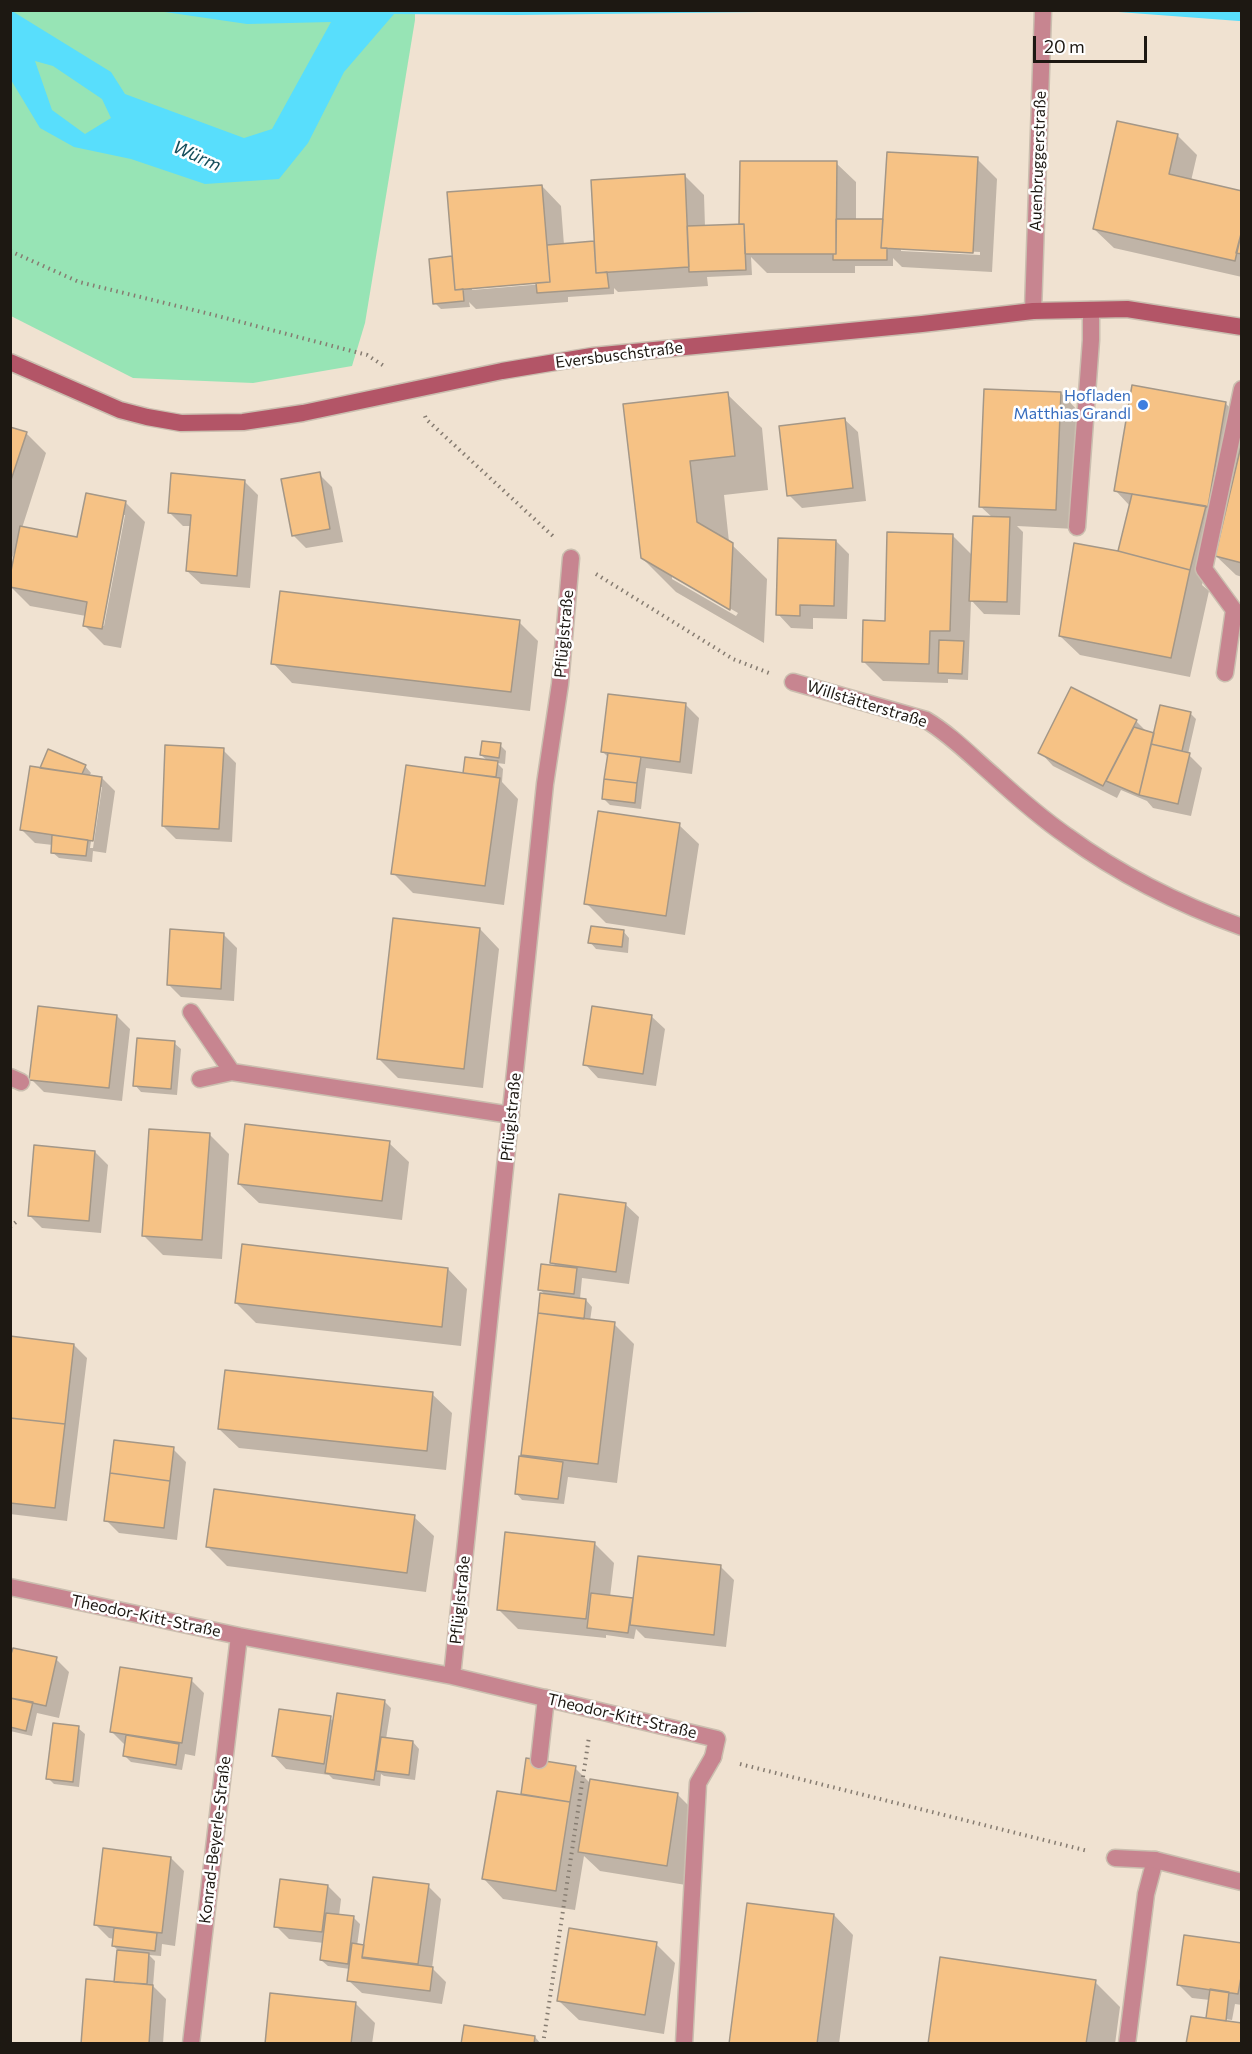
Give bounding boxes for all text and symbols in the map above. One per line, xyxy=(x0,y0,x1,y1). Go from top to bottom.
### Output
scale bar xyxy=(1036,24,1150,62)
text: 20 m xyxy=(1044,35,1085,57)
street label: Auenbruggerstraße xyxy=(1026,90,1050,232)
water label: Würm xyxy=(170,136,224,176)
street label: Eversbuschstraße xyxy=(554,338,684,372)
place label: Hofladen Matthias Grandl xyxy=(1014,386,1131,424)
marker: Hofladen Matthias Grandl xyxy=(1136,398,1150,412)
street label: Pflüglstraße xyxy=(551,589,577,679)
street label: Willstätterstraße xyxy=(805,677,929,731)
street label: Pflüglstraße xyxy=(497,1072,525,1162)
street label: Pflüglstraße xyxy=(446,1555,474,1645)
street label: Theodor-Kitt-Straße xyxy=(69,1591,223,1641)
street label: Theodor-Kitt-Straße xyxy=(545,1689,699,1743)
street label: Konrad-Beyerle-Straße xyxy=(195,1755,235,1925)

